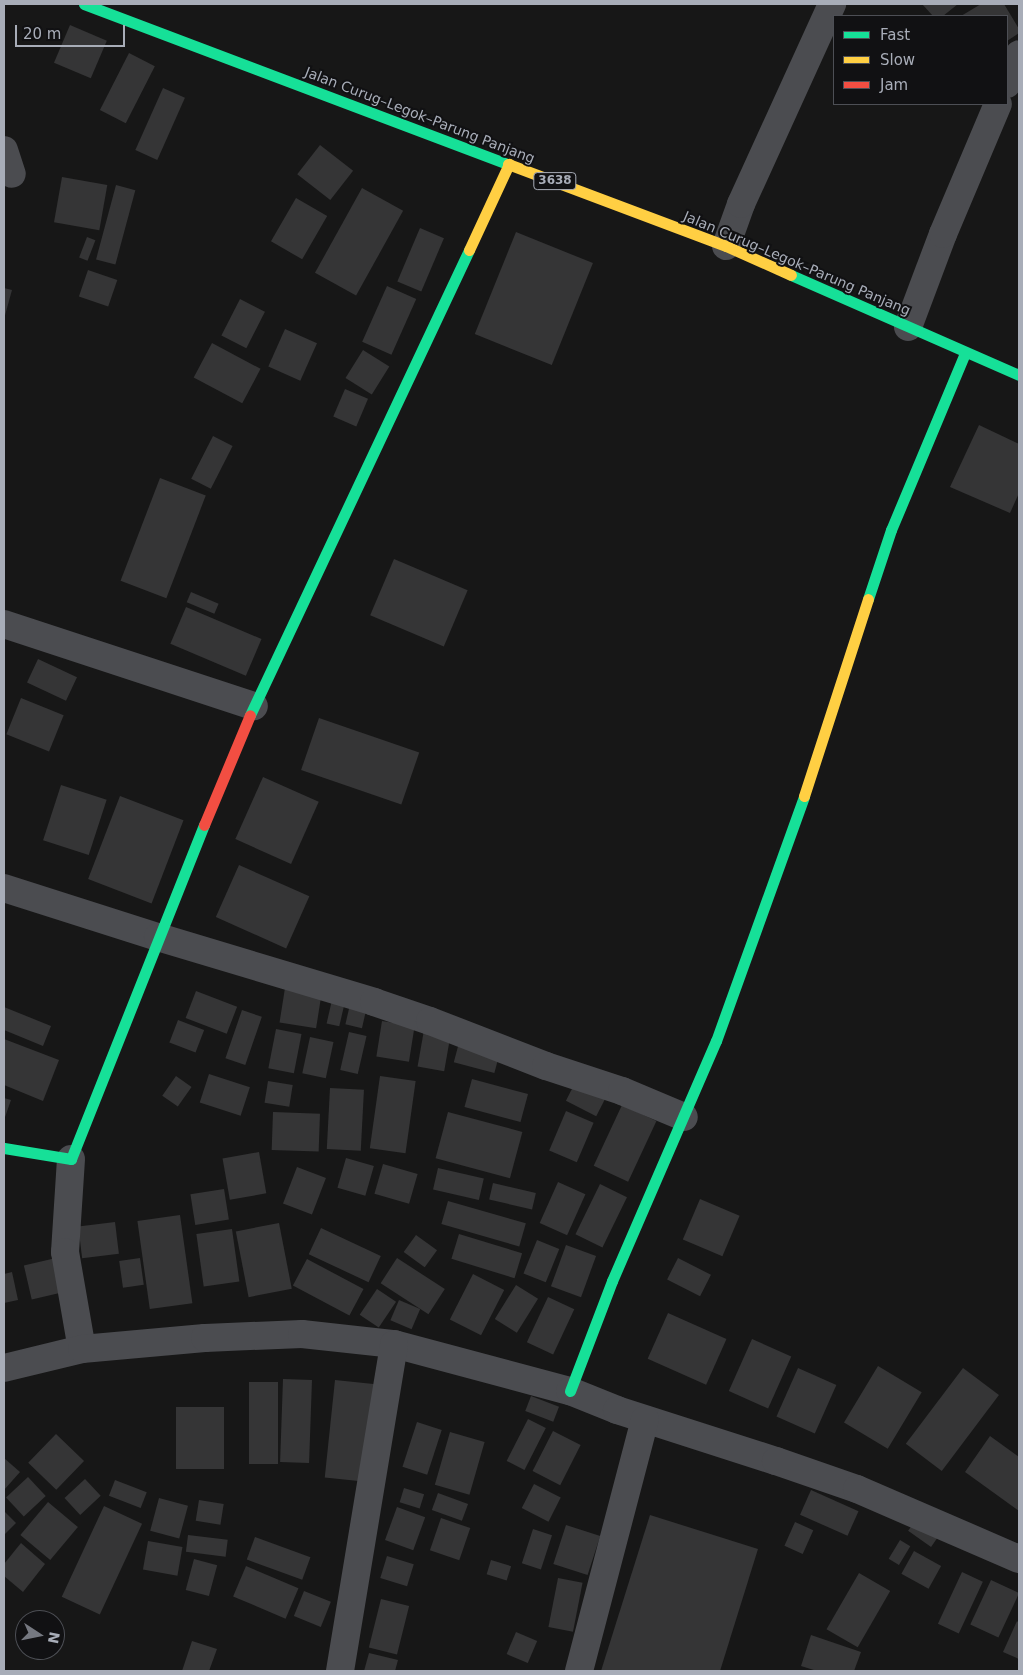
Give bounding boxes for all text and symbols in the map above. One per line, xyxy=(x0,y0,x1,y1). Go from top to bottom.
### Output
scale bar xyxy=(18,15,128,47)
legend xyxy=(833,15,1008,105)
text: 20 m xyxy=(23,25,61,43)
text: Fast xyxy=(880,26,910,44)
text: Slow xyxy=(880,51,915,69)
street label: Jalan Curug–Legok–Parung Panjang xyxy=(303,63,537,167)
text: Jam xyxy=(880,76,908,94)
road number: 3638 xyxy=(532,172,578,190)
street label: Jalan Curug–Legok–Parung Panjang xyxy=(681,207,913,319)
north arrow xyxy=(15,1610,65,1660)
text: N xyxy=(45,1630,63,1645)

